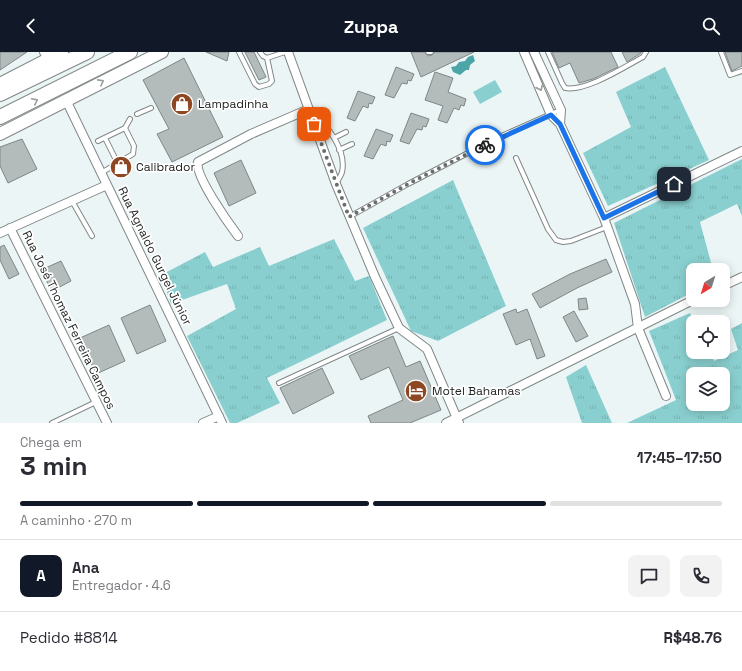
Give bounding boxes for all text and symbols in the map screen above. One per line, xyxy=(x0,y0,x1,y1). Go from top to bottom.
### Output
icon: back xyxy=(20,15,42,37)
text: Zuppa xyxy=(344,15,398,38)
icon: search xyxy=(700,15,722,37)
one-way arrow xyxy=(97,80,104,87)
one-way arrow xyxy=(535,83,543,91)
shop icon: Lampadinha xyxy=(169,91,195,117)
place label: Lampadinha xyxy=(198,96,269,112)
one-way arrow xyxy=(31,98,39,106)
pin xyxy=(297,107,331,141)
icon: bag xyxy=(303,113,325,135)
courier xyxy=(465,125,505,165)
icon: bike xyxy=(474,134,496,156)
shop icon: Calibrador xyxy=(108,154,134,180)
place label: Calibrador xyxy=(136,159,195,175)
pin xyxy=(657,167,691,201)
icon: home xyxy=(663,173,685,195)
street label: Rua Agnaldo Gurgel Júnior xyxy=(114,184,196,328)
street label: Rua José Thomaz Ferreira Campos xyxy=(19,228,119,412)
north arrow xyxy=(686,263,730,307)
map controls xyxy=(686,263,730,411)
button: locate xyxy=(686,315,730,359)
button: layers xyxy=(686,367,730,411)
hotel icon: Motel Bahamas xyxy=(403,378,429,404)
place label: Motel Bahamas xyxy=(432,383,521,399)
text: Chega em xyxy=(20,434,82,451)
text: 17:45–17:50 xyxy=(637,448,722,467)
text: 3 min xyxy=(20,449,88,483)
text: A caminho · 270 m xyxy=(20,512,132,529)
button: chat xyxy=(628,555,670,597)
button: phone xyxy=(680,555,722,597)
text: Ana xyxy=(72,558,99,577)
text: A xyxy=(36,566,46,585)
text: Entregador · 4.6 xyxy=(72,577,171,594)
text: Pedido #8814 xyxy=(20,628,118,647)
text: R$48.76 xyxy=(663,628,722,647)

